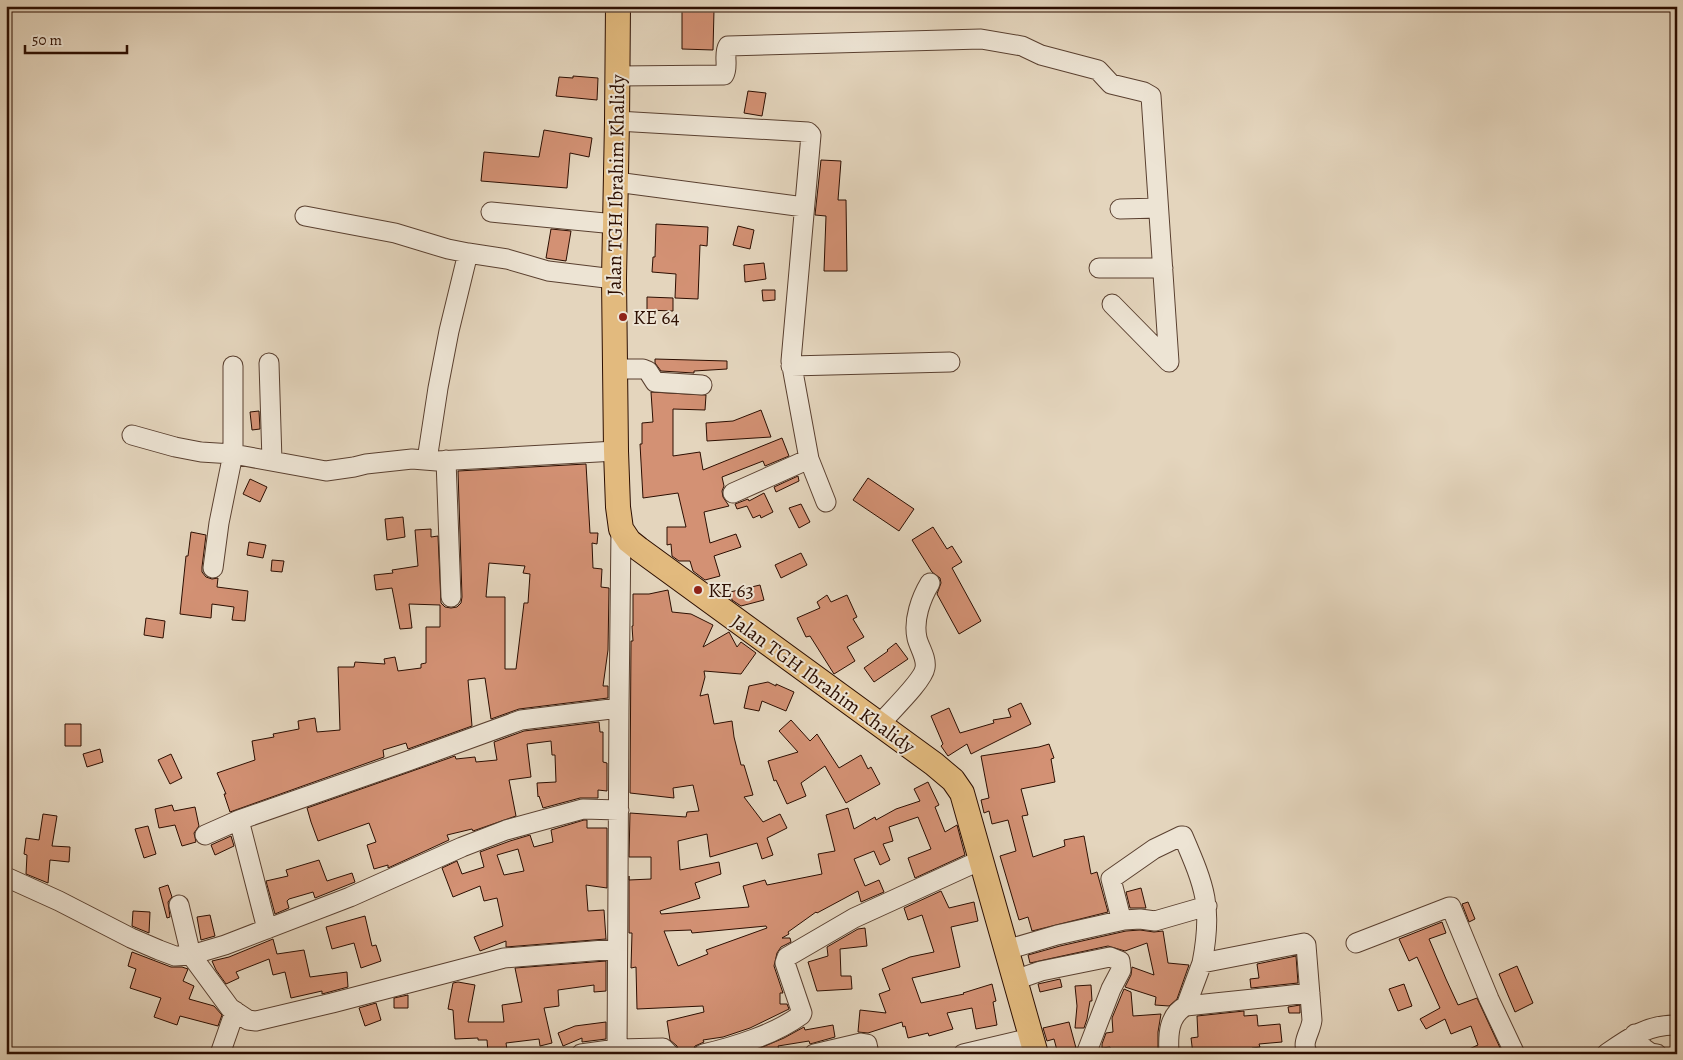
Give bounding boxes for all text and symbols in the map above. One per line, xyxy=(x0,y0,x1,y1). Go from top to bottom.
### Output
scale bar xyxy=(25,22,128,54)
text: 50 m xyxy=(32,30,62,50)
street label: Jalan TGH Ibrahim Khalidy xyxy=(601,73,631,296)
place label: KE 64 xyxy=(633,304,680,331)
marker: KE 64 xyxy=(617,311,629,323)
place label: KE 63 xyxy=(708,577,754,604)
marker: KE 63 xyxy=(692,584,704,596)
street label: Jalan TGH Ibrahim Khalidy xyxy=(726,608,921,761)

